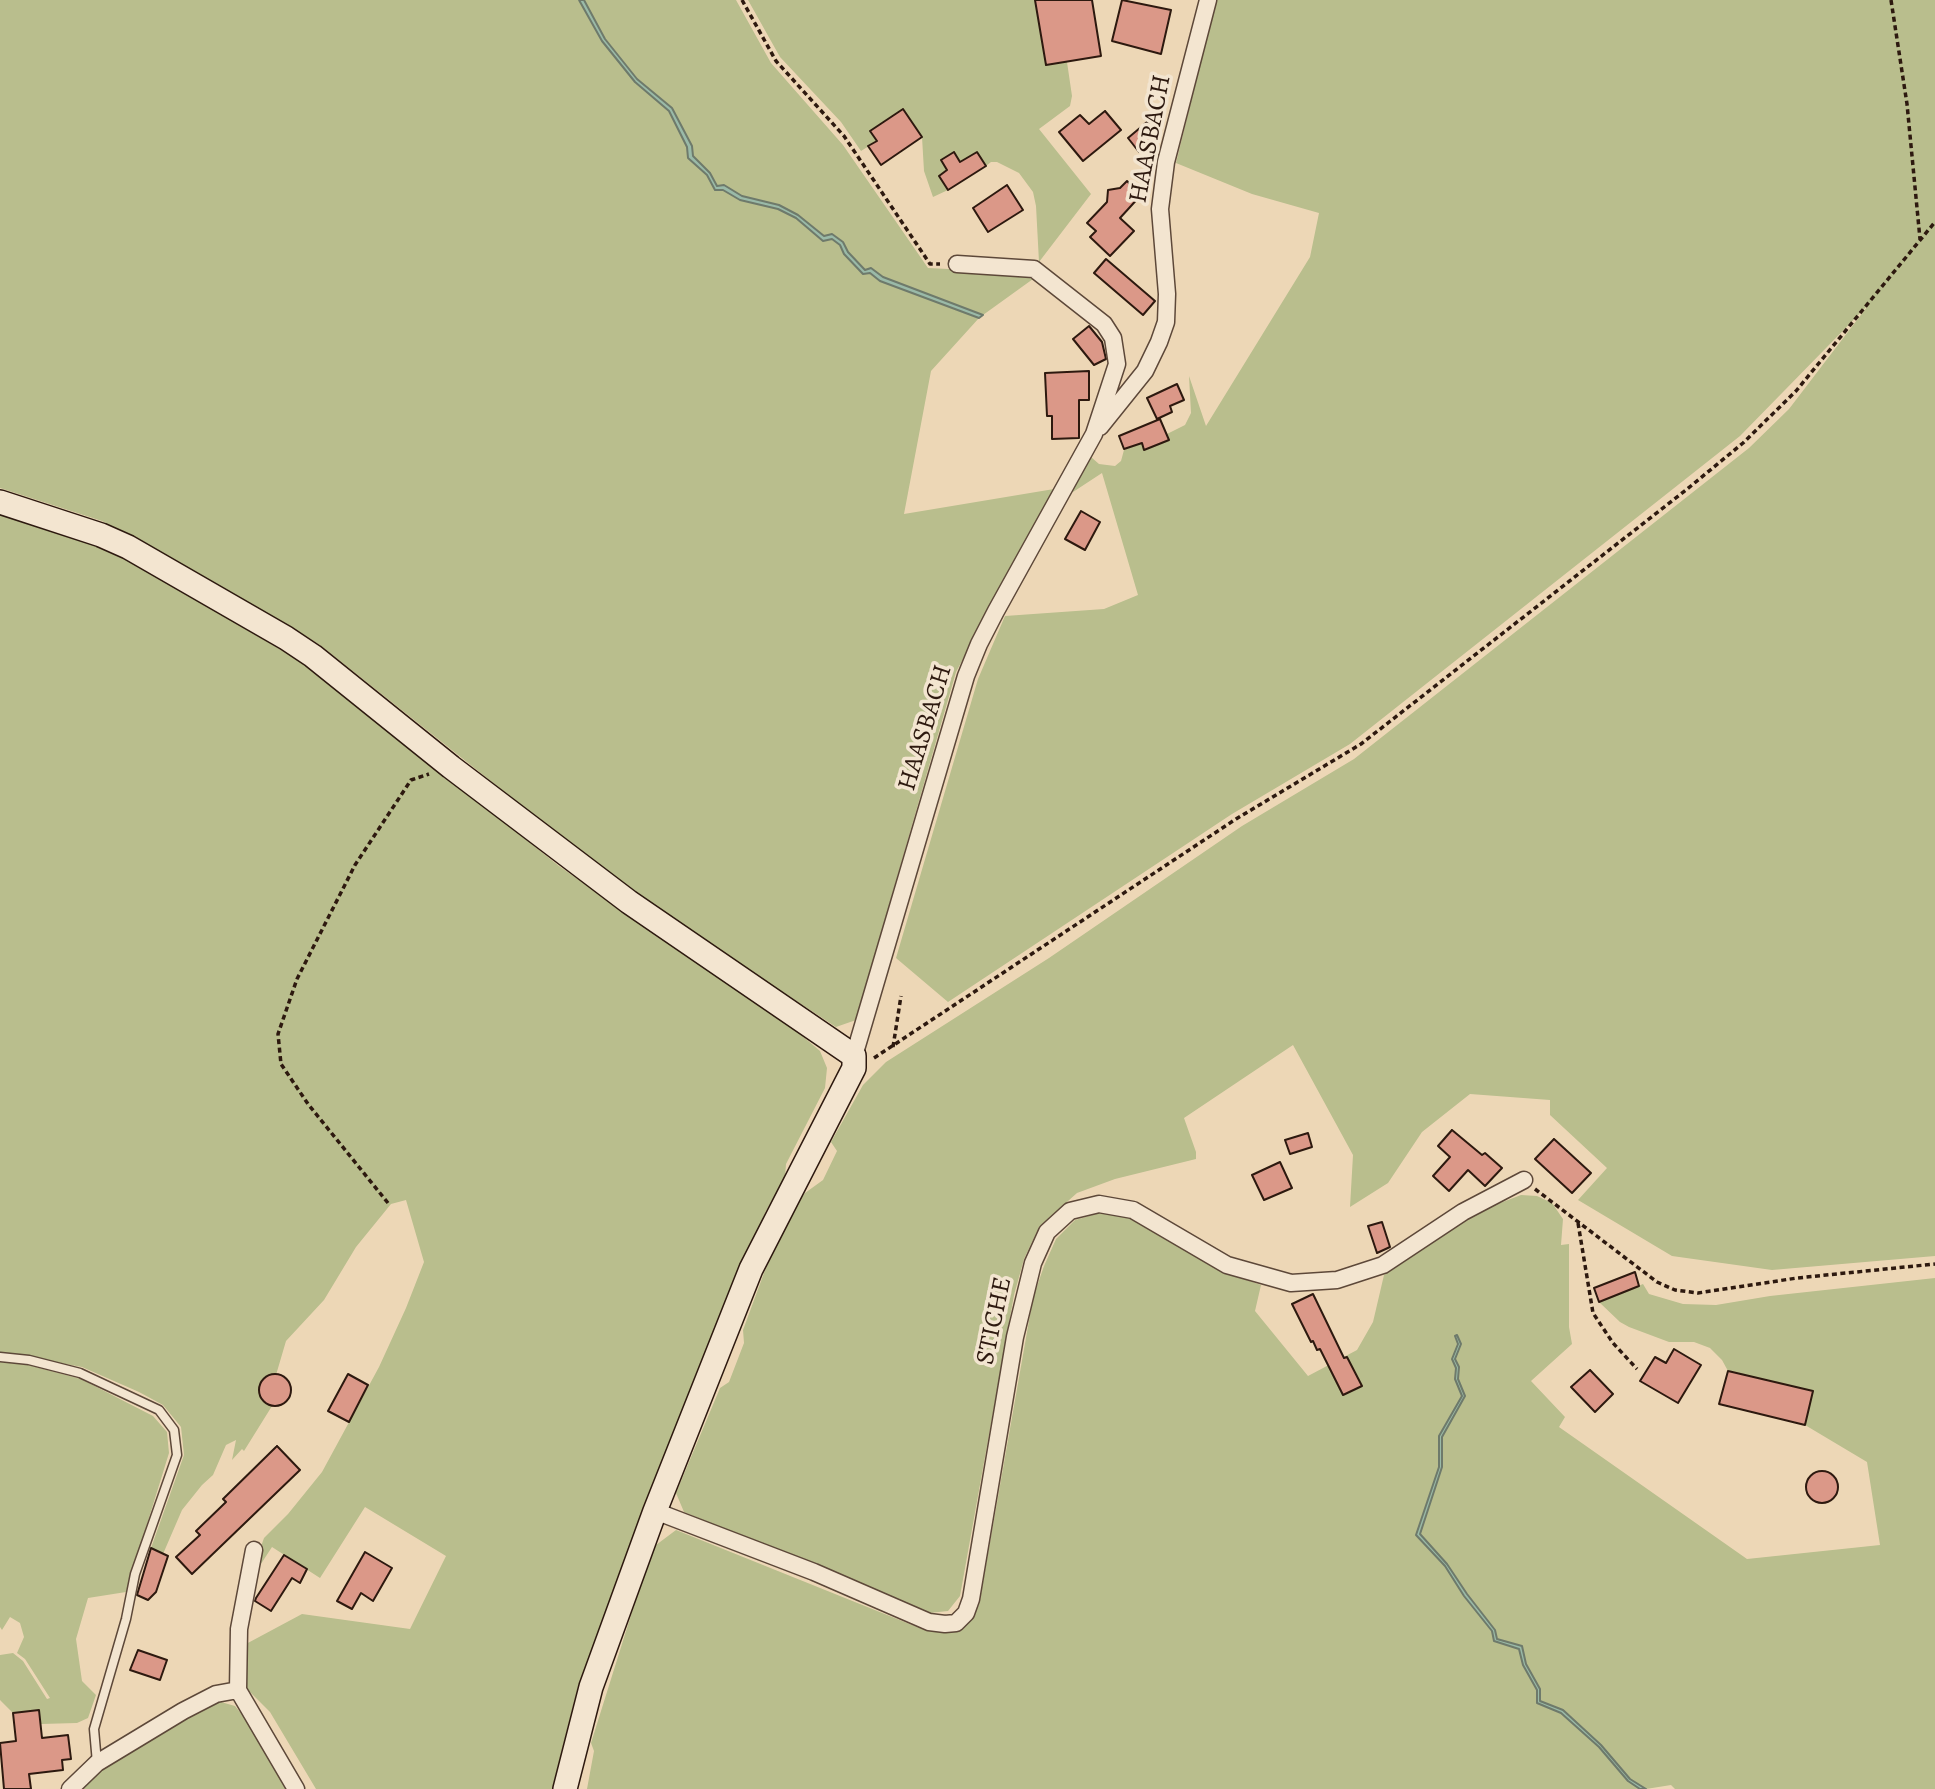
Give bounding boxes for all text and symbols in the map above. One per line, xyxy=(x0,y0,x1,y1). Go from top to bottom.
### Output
street label: HAASBACH xyxy=(1123,72,1179,206)
street label: HAASBACH xyxy=(892,661,960,795)
street label: STICHE xyxy=(971,1274,1019,1368)

